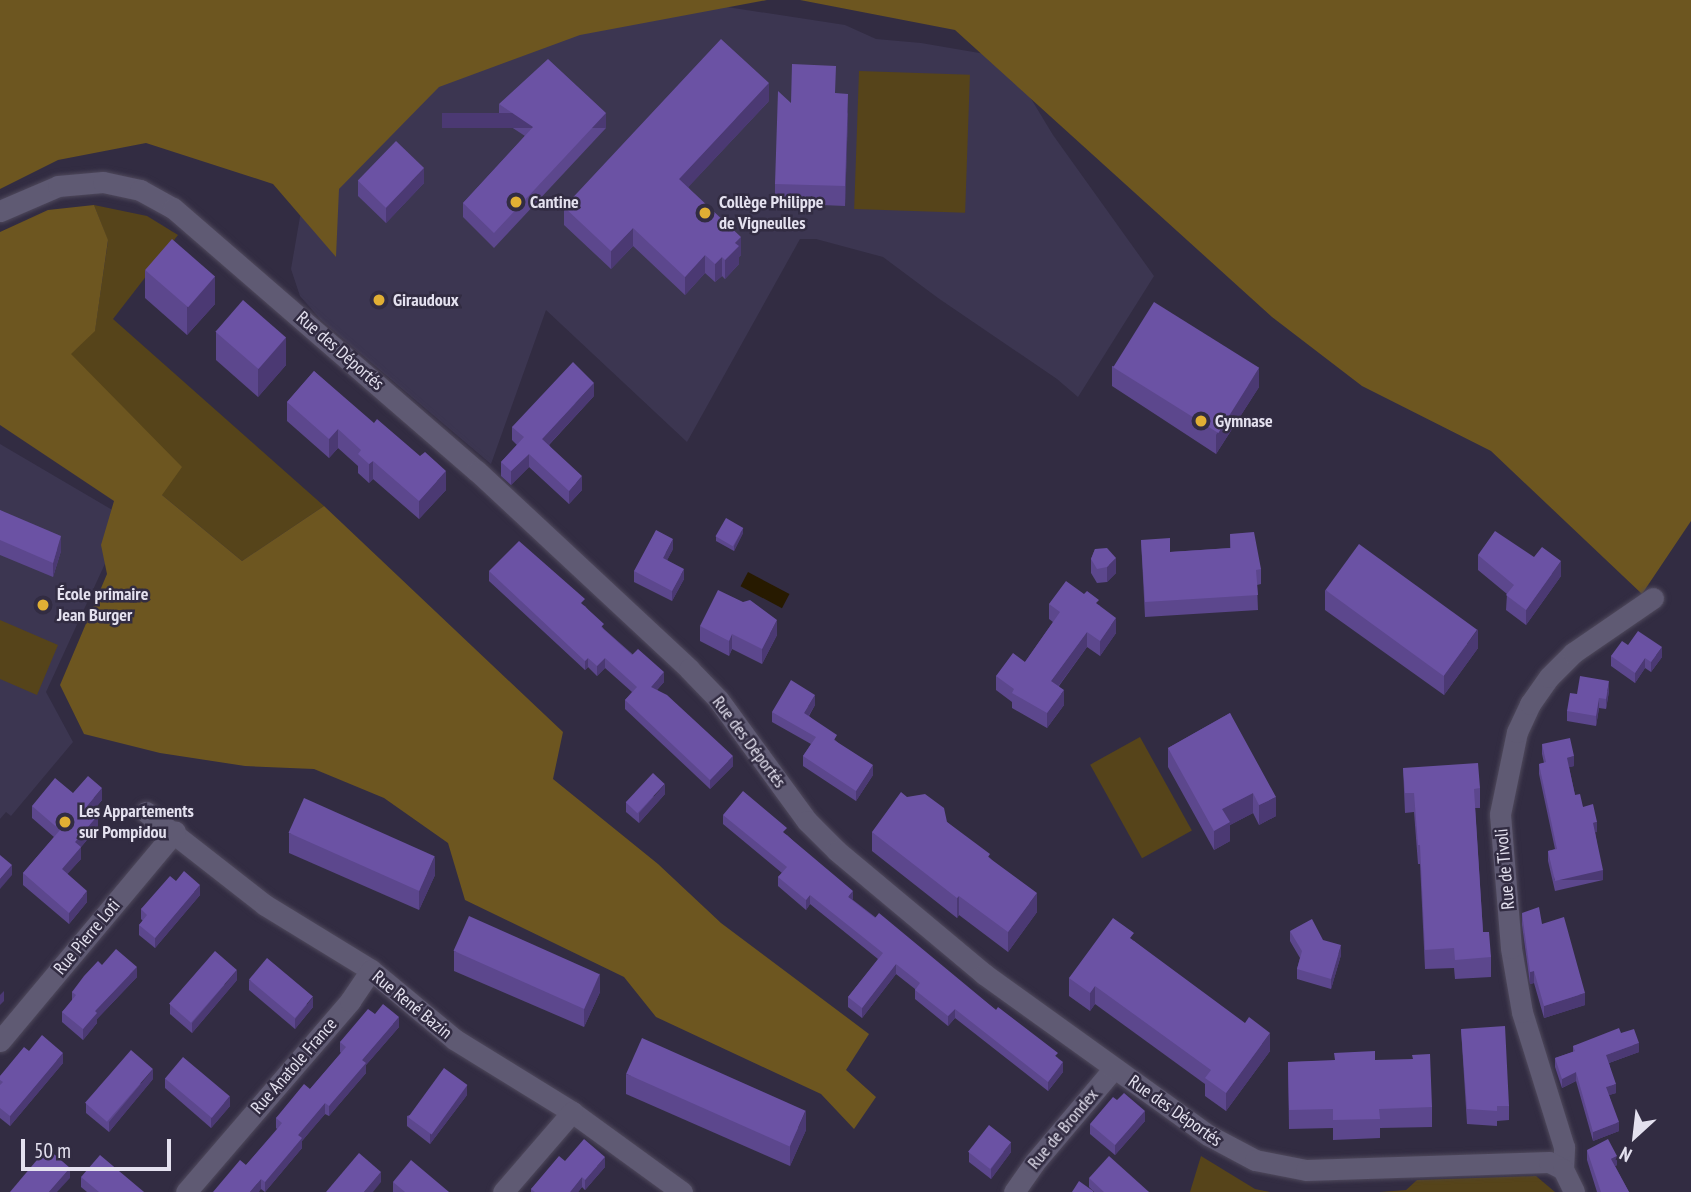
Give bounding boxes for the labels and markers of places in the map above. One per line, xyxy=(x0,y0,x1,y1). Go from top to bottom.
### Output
place label: Cantine xyxy=(530,191,579,213)
place label: Collège Philippe de Vigneulles xyxy=(719,192,823,234)
marker: Cantine xyxy=(508,194,524,210)
marker: Collège Philippe de Vigneulles xyxy=(697,205,713,221)
place label: Giraudoux xyxy=(393,289,459,311)
marker: Giraudoux xyxy=(371,292,387,308)
place label: Gymnase xyxy=(1215,410,1273,432)
marker: Gymnase xyxy=(1193,413,1209,429)
place label: École primaire Jean Burger xyxy=(57,584,148,626)
marker: École primaire Jean Burger xyxy=(35,597,51,613)
place label: Les Appartements sur Pompidou xyxy=(79,801,194,844)
marker: Les Appartements sur Pompidou xyxy=(57,814,73,830)

